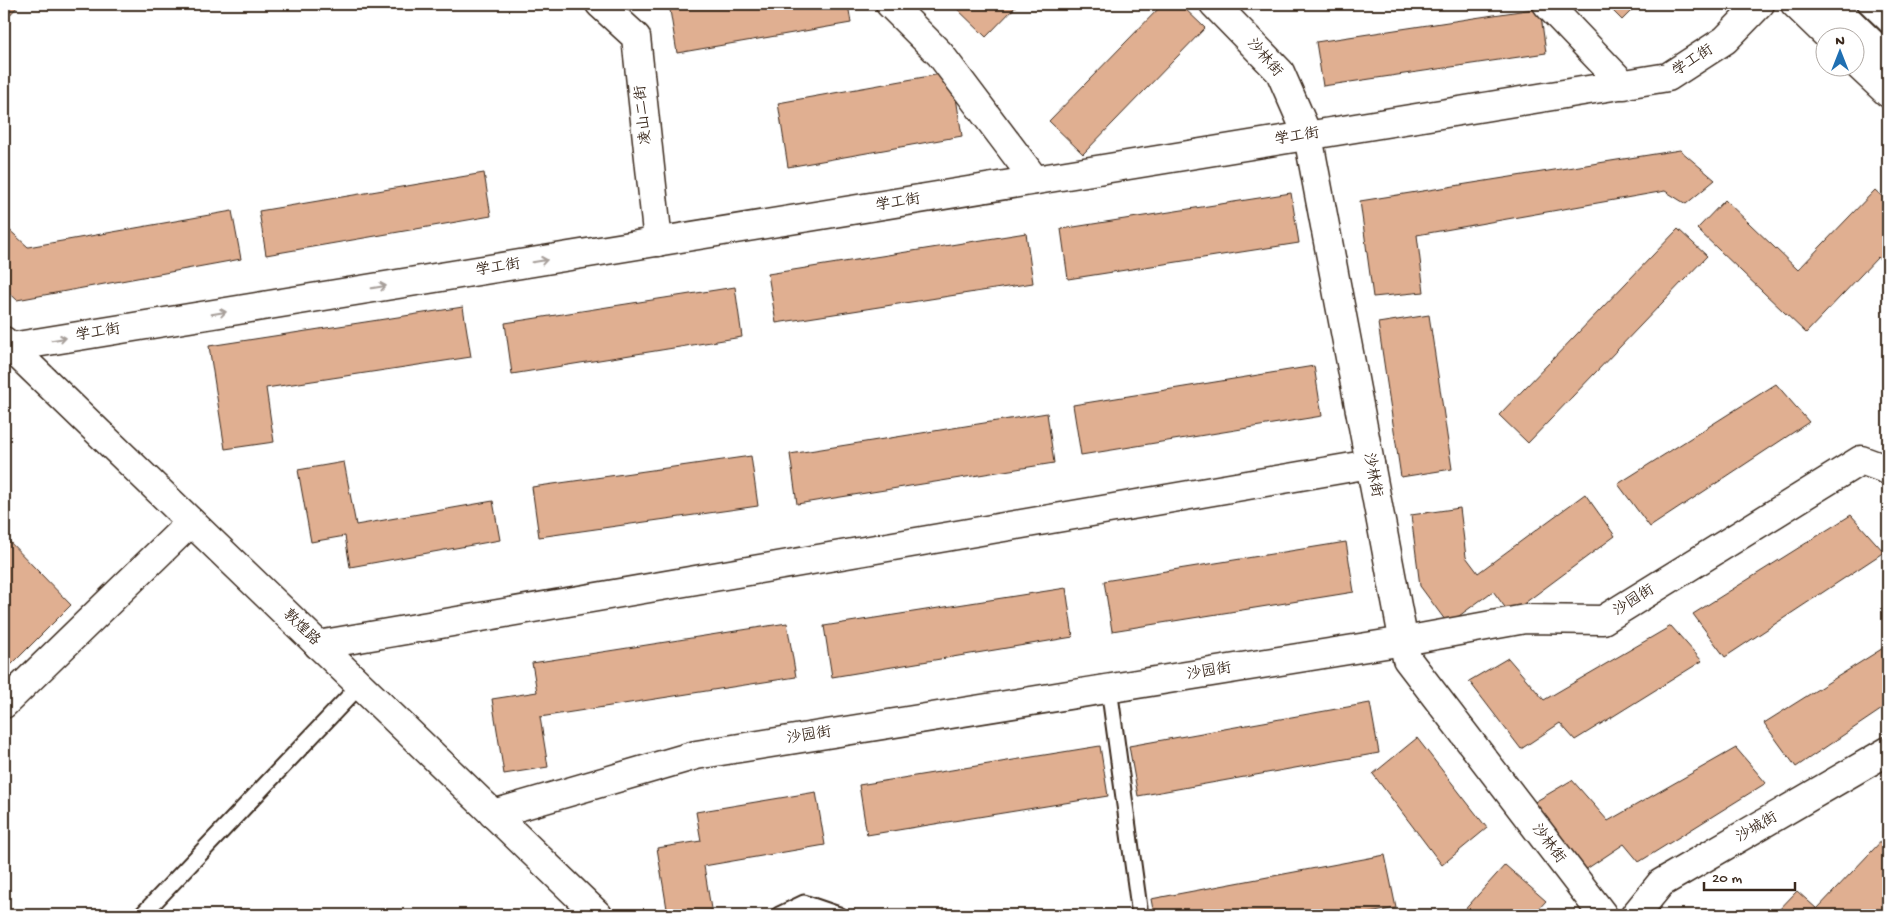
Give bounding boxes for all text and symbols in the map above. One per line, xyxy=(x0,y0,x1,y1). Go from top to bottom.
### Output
north arrow xyxy=(1814,28,1864,78)
text: N xyxy=(1835,33,1845,50)
street label: 沙林街 xyxy=(1242,35,1286,81)
street label: 学工街 xyxy=(1669,40,1717,81)
street label: 凌山二街 xyxy=(632,84,656,146)
street label: 学工街 xyxy=(1273,124,1321,149)
street label: 学工街 xyxy=(874,190,922,215)
street label: 学工街 xyxy=(474,255,522,280)
one-way arrow xyxy=(531,256,547,266)
one-way arrow xyxy=(371,282,387,292)
one-way arrow xyxy=(211,308,227,318)
street label: 学工街 xyxy=(74,320,122,345)
one-way arrow xyxy=(50,334,66,344)
street label: 沙林街 xyxy=(1359,451,1385,499)
street label: 沙园街 xyxy=(1610,581,1658,621)
street label: 敦煌路 xyxy=(279,605,324,650)
street label: 沙园街 xyxy=(1185,660,1233,684)
street label: 沙园街 xyxy=(785,724,833,748)
street label: 沙城街 xyxy=(1733,809,1781,847)
street label: 沙林街 xyxy=(1527,821,1569,867)
scale bar xyxy=(1704,859,1796,891)
text: 20 m xyxy=(1712,870,1742,888)

